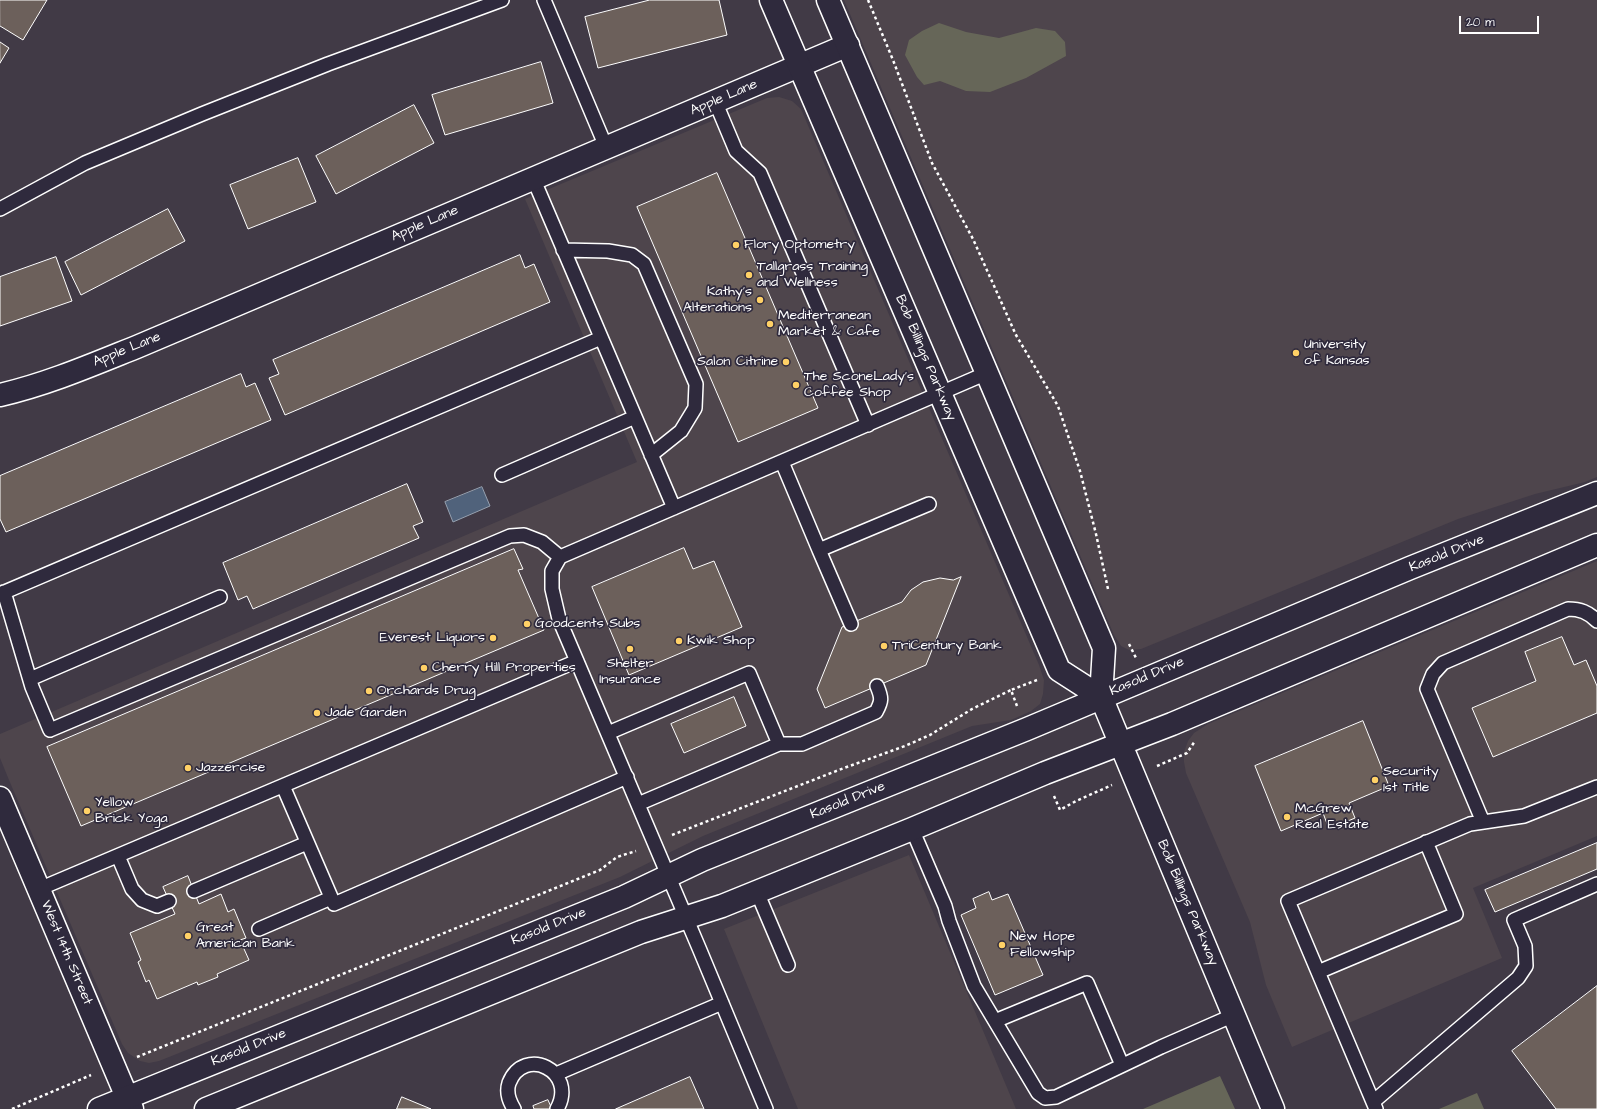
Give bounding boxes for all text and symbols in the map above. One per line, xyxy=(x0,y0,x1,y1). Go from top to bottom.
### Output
scale bar xyxy=(1461,8,1541,34)
text: 20 m xyxy=(1466,14,1495,31)
street label: Apple Lane xyxy=(688,76,760,120)
street label: Apple Lane xyxy=(389,202,461,246)
place label: Flory Optometry xyxy=(744,237,855,253)
marker: Flory Optometry xyxy=(731,240,741,250)
place label: Tallgrass Training and Wellness xyxy=(757,259,868,292)
marker: Tallgrass Training and Wellness xyxy=(744,270,754,280)
place label: Kathy's Alterations xyxy=(683,284,752,316)
street label: Bob Billings Parkway xyxy=(891,292,959,424)
marker: Kathy's Alterations xyxy=(755,295,765,305)
place label: Mediterranean Market & Cafe xyxy=(778,308,880,340)
marker: Mediterranean Market & Cafe xyxy=(765,319,775,329)
street label: Apple Lane xyxy=(91,329,163,371)
place label: University of Kansas xyxy=(1304,337,1370,370)
marker: University of Kansas xyxy=(1291,348,1301,358)
place label: Salon Citrine xyxy=(697,354,778,370)
marker: Salon Citrine xyxy=(781,357,791,367)
place label: The SconeLady's Coffee Shop xyxy=(804,369,914,402)
marker: The SconeLady's Coffee Shop xyxy=(791,380,801,390)
street label: Kasold Drive xyxy=(1407,531,1487,577)
place label: Goodcents Subs xyxy=(535,616,640,632)
marker: Goodcents Subs xyxy=(522,619,532,629)
place label: Everest Liquors xyxy=(380,630,485,646)
marker: Everest Liquors xyxy=(488,633,498,643)
place label: Kwik Shop xyxy=(687,633,755,649)
marker: Kwik Shop xyxy=(674,636,684,646)
place label: TriCentury Bank xyxy=(892,638,1002,654)
marker: TriCentury Bank xyxy=(879,641,889,651)
marker: Shelter Insurance xyxy=(625,644,635,654)
street label: Kasold Drive xyxy=(1107,654,1187,700)
place label: Shelter Insurance xyxy=(599,656,661,688)
place label: Cherry Hill Properties xyxy=(432,660,576,676)
marker: Cherry Hill Properties xyxy=(419,663,429,673)
place label: Orchards Drug xyxy=(377,683,476,699)
marker: Orchards Drug xyxy=(364,686,374,696)
place label: Jade Garden xyxy=(325,705,406,721)
marker: Jade Garden xyxy=(312,708,322,718)
place label: Jazzercise xyxy=(196,760,265,776)
marker: Jazzercise xyxy=(183,763,193,773)
place label: Security 1st Title xyxy=(1383,764,1439,796)
marker: Security 1st Title xyxy=(1370,775,1380,785)
street label: Kasold Drive xyxy=(808,778,888,824)
place label: Yellow Brick Yoga xyxy=(95,795,168,828)
place label: McGrew Real Estate xyxy=(1295,801,1369,834)
marker: Yellow Brick Yoga xyxy=(82,806,92,816)
marker: McGrew Real Estate xyxy=(1282,812,1292,822)
street label: Bob Billings Parkway xyxy=(1153,837,1221,969)
street label: West 14th Street xyxy=(36,898,96,1008)
street label: Kasold Drive xyxy=(509,904,589,950)
place label: Great American Bank xyxy=(196,920,295,952)
place label: New Hope Fellowship xyxy=(1010,929,1075,962)
marker: Great American Bank xyxy=(183,931,193,941)
marker: New Hope Fellowship xyxy=(997,940,1007,950)
street label: Kasold Drive xyxy=(209,1025,289,1071)

